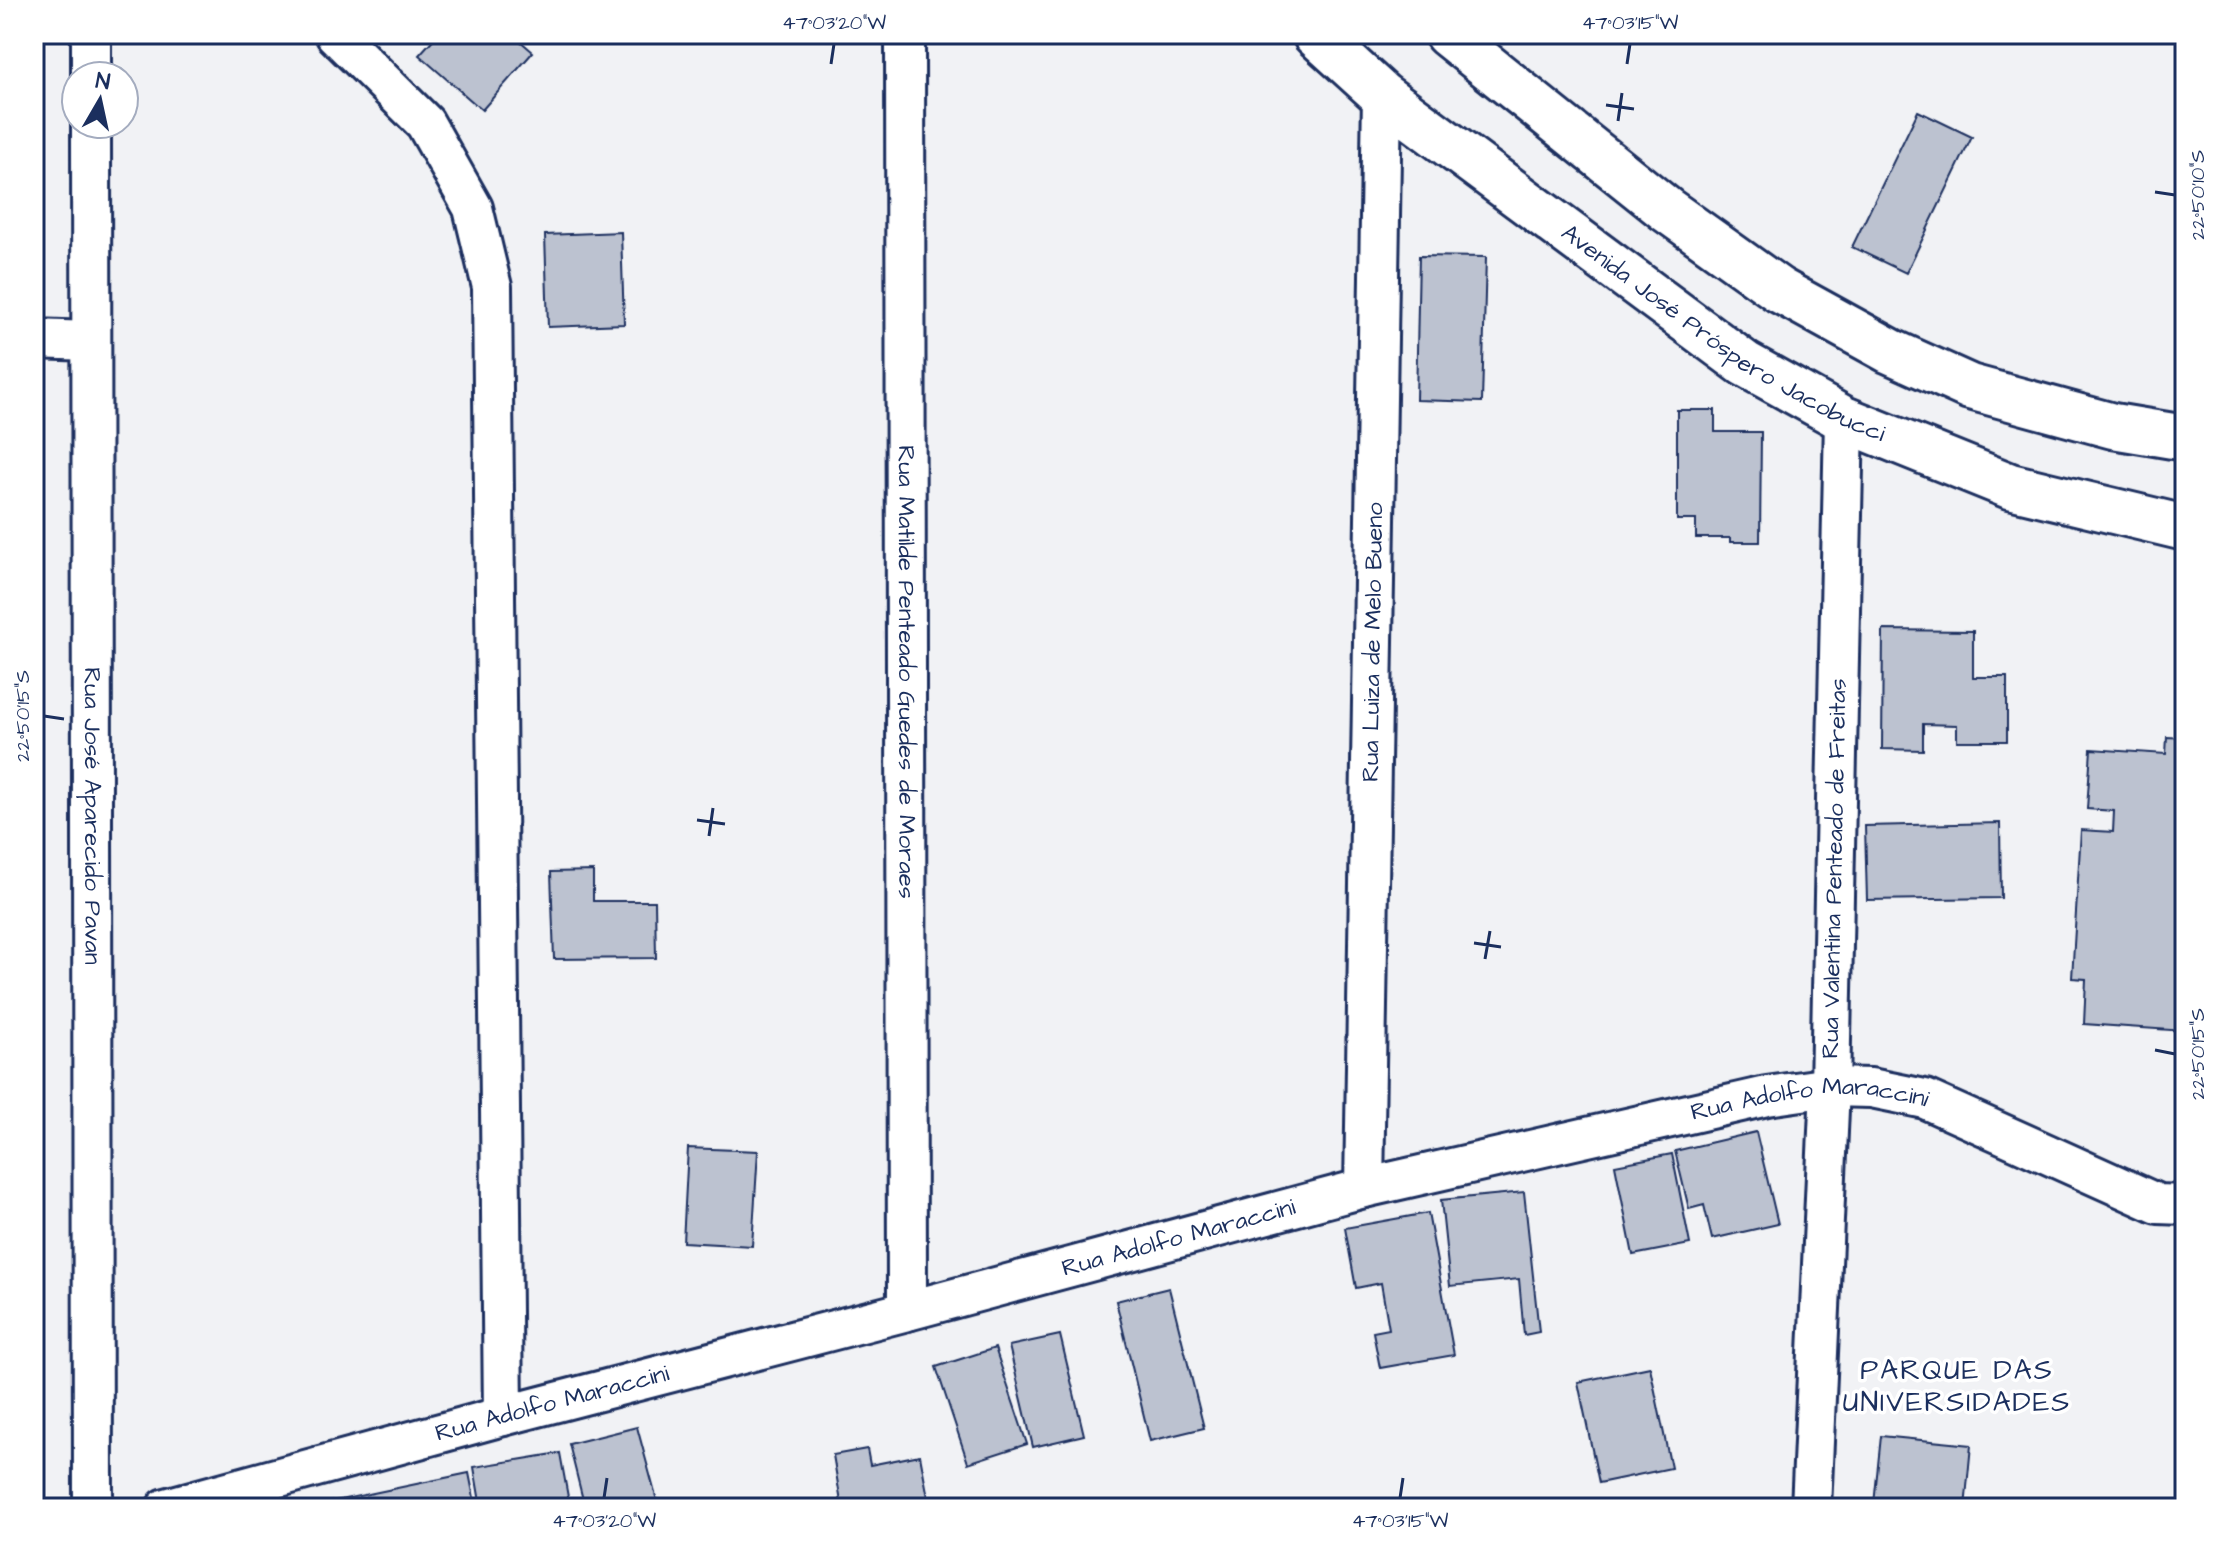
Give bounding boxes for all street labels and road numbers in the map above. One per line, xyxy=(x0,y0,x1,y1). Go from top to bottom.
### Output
street label: Avenida José Próspero Jacobucci xyxy=(1554,216,1891,451)
street label: Rua Matilde Penteado Guedes de Moraes xyxy=(889,445,923,899)
street label: Rua Luiza de Melo Bueno xyxy=(1354,501,1392,782)
street label: Rua José Aparecido Pavan xyxy=(75,667,109,965)
street label: Rua Valentina Penteado de Freitas xyxy=(1814,678,1856,1059)
street label: Rua Adolfo Maraccini xyxy=(1687,1070,1935,1130)
street label: Rua Adolfo Maraccini xyxy=(1058,1190,1300,1286)
street label: Rua Adolfo Maraccini xyxy=(431,1356,673,1451)

